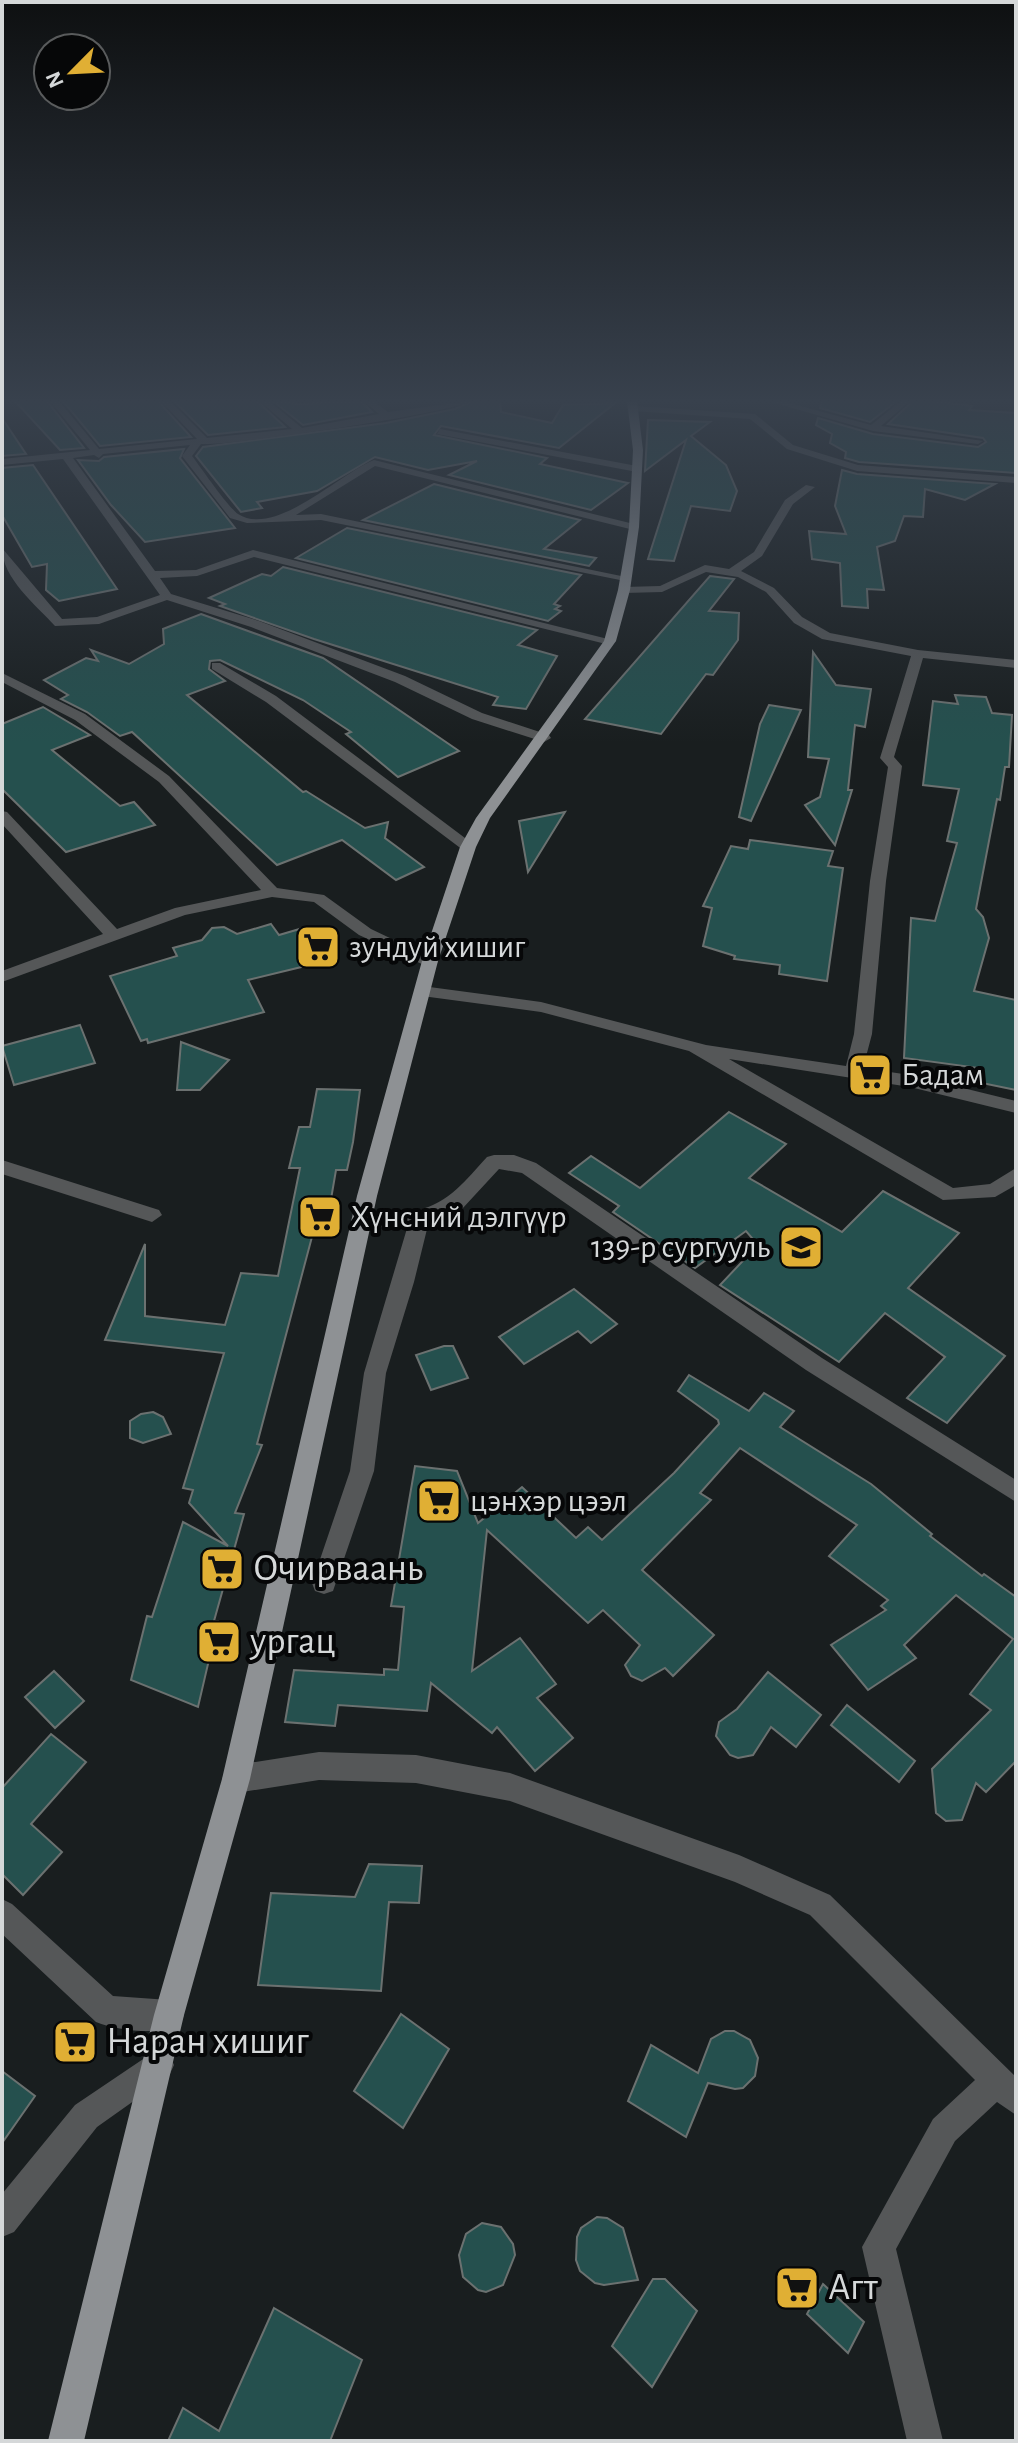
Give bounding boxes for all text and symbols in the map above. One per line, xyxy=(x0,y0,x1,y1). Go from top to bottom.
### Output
north arrow xyxy=(32,32,112,112)
text: N xyxy=(41,68,68,91)
supermarket icon: зундуй хишиг xyxy=(294,923,342,971)
place label: зундуй хишиг xyxy=(349,931,526,963)
supermarket icon: Бадам xyxy=(846,1051,894,1099)
place label: Бадам xyxy=(901,1059,984,1091)
supermarket icon: Хүнсний дэлгүүр xyxy=(296,1193,344,1241)
place label: Хүнсний дэлгүүр xyxy=(351,1201,567,1233)
school or university icon: 139-р сургууль xyxy=(777,1223,825,1271)
place label: 139-р сургууль xyxy=(591,1231,770,1263)
supermarket icon: цэнхэр цээл xyxy=(415,1477,463,1525)
place label: цэнхэр цээл xyxy=(470,1485,627,1517)
supermarket icon: Очирваань xyxy=(198,1545,246,1593)
place label: Очирваань xyxy=(253,1550,423,1588)
supermarket icon: ургац xyxy=(195,1618,243,1666)
place label: ургац xyxy=(249,1623,336,1661)
supermarket icon: Наран хишиг xyxy=(51,2018,99,2066)
place label: Наран хишиг xyxy=(106,2023,309,2061)
supermarket icon: Агт xyxy=(773,2264,821,2312)
place label: Агт xyxy=(828,2269,878,2307)

